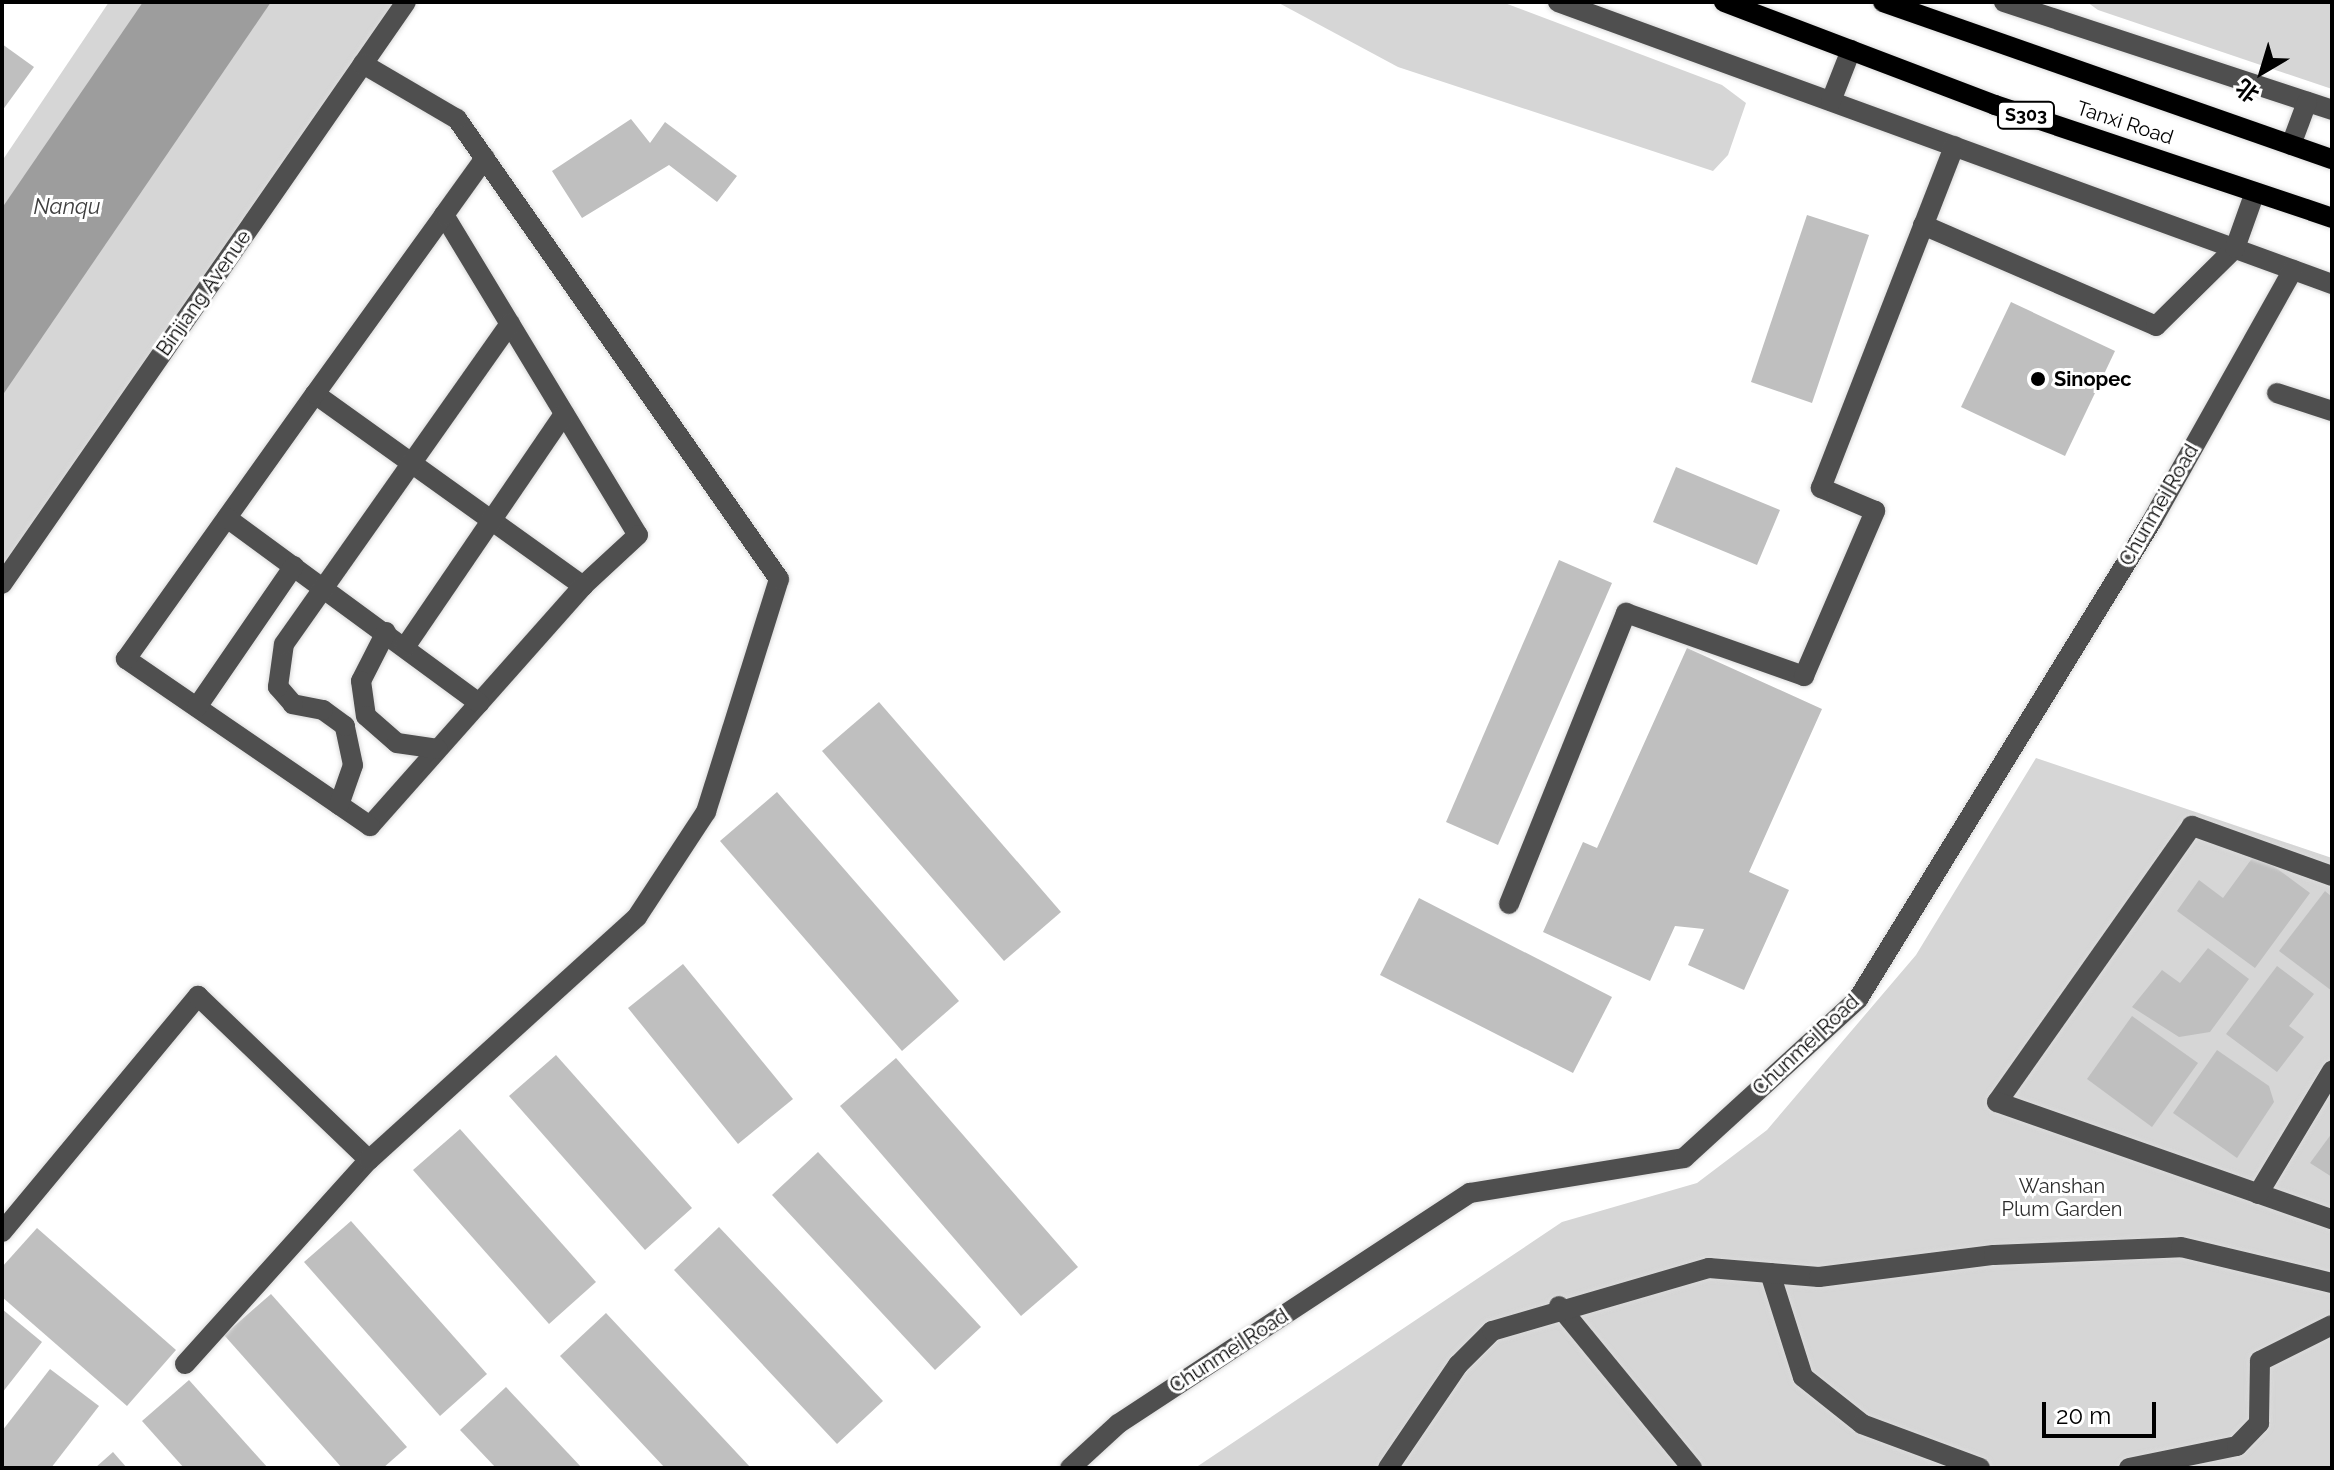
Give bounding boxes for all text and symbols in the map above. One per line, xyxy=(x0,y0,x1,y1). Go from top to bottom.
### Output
north arrow xyxy=(2222,32,2302,112)
text: 北 xyxy=(2231,74,2264,108)
street label: Tanxi Road xyxy=(2074,96,2176,150)
road number: S303 xyxy=(1996,101,2056,129)
water label: Nanqu xyxy=(33,194,101,220)
street label: Binjiang Avenue xyxy=(152,225,256,361)
place label: Sinopec xyxy=(2054,367,2131,391)
marker: Sinopec xyxy=(2029,370,2047,388)
street label: Chunmei Road xyxy=(2114,440,2204,570)
street label: Chunmei Road xyxy=(1748,990,1864,1100)
park label: Wanshan Plum Garden xyxy=(2001,1175,2123,1222)
street label: Chunmei Road xyxy=(1165,1304,1293,1398)
scale bar xyxy=(2046,1386,2160,1436)
text: 20 m xyxy=(2056,1401,2111,1430)

